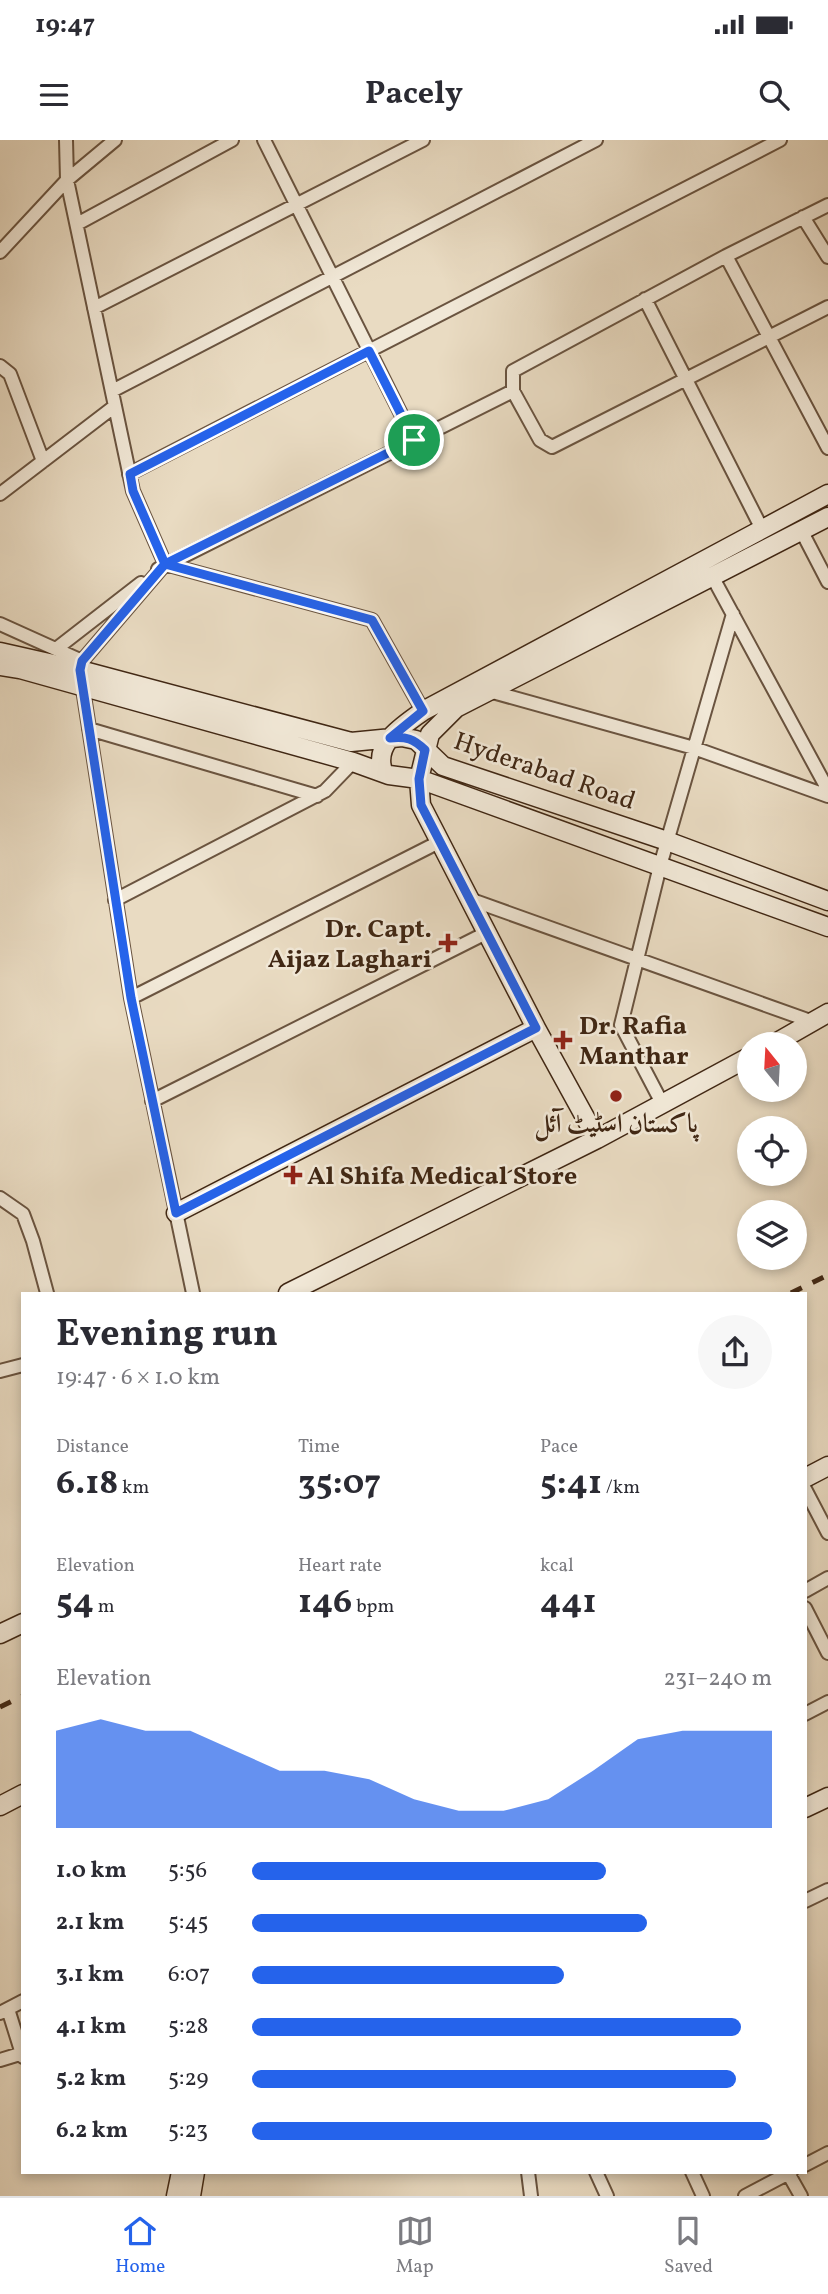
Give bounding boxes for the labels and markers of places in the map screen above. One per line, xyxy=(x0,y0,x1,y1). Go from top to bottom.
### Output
pin xyxy=(384,410,444,470)
place label: Dr. Capt. Aijaz Laghari xyxy=(268,912,432,978)
marker: Dr. Capt. Aijaz Laghari xyxy=(438,933,458,953)
place label: Dr. Rafia Manthar xyxy=(579,1009,689,1075)
marker: Dr. Rafia Manthar xyxy=(553,1030,573,1050)
marker: پاکستان اسٹیٹ آئل xyxy=(608,1088,624,1104)
place label: پاکستان اسٹیٹ آئل xyxy=(534,1107,700,1143)
place label: Al Shifa Medical Store xyxy=(307,1159,577,1195)
marker: Al Shifa Medical Store xyxy=(285,1167,301,1183)

